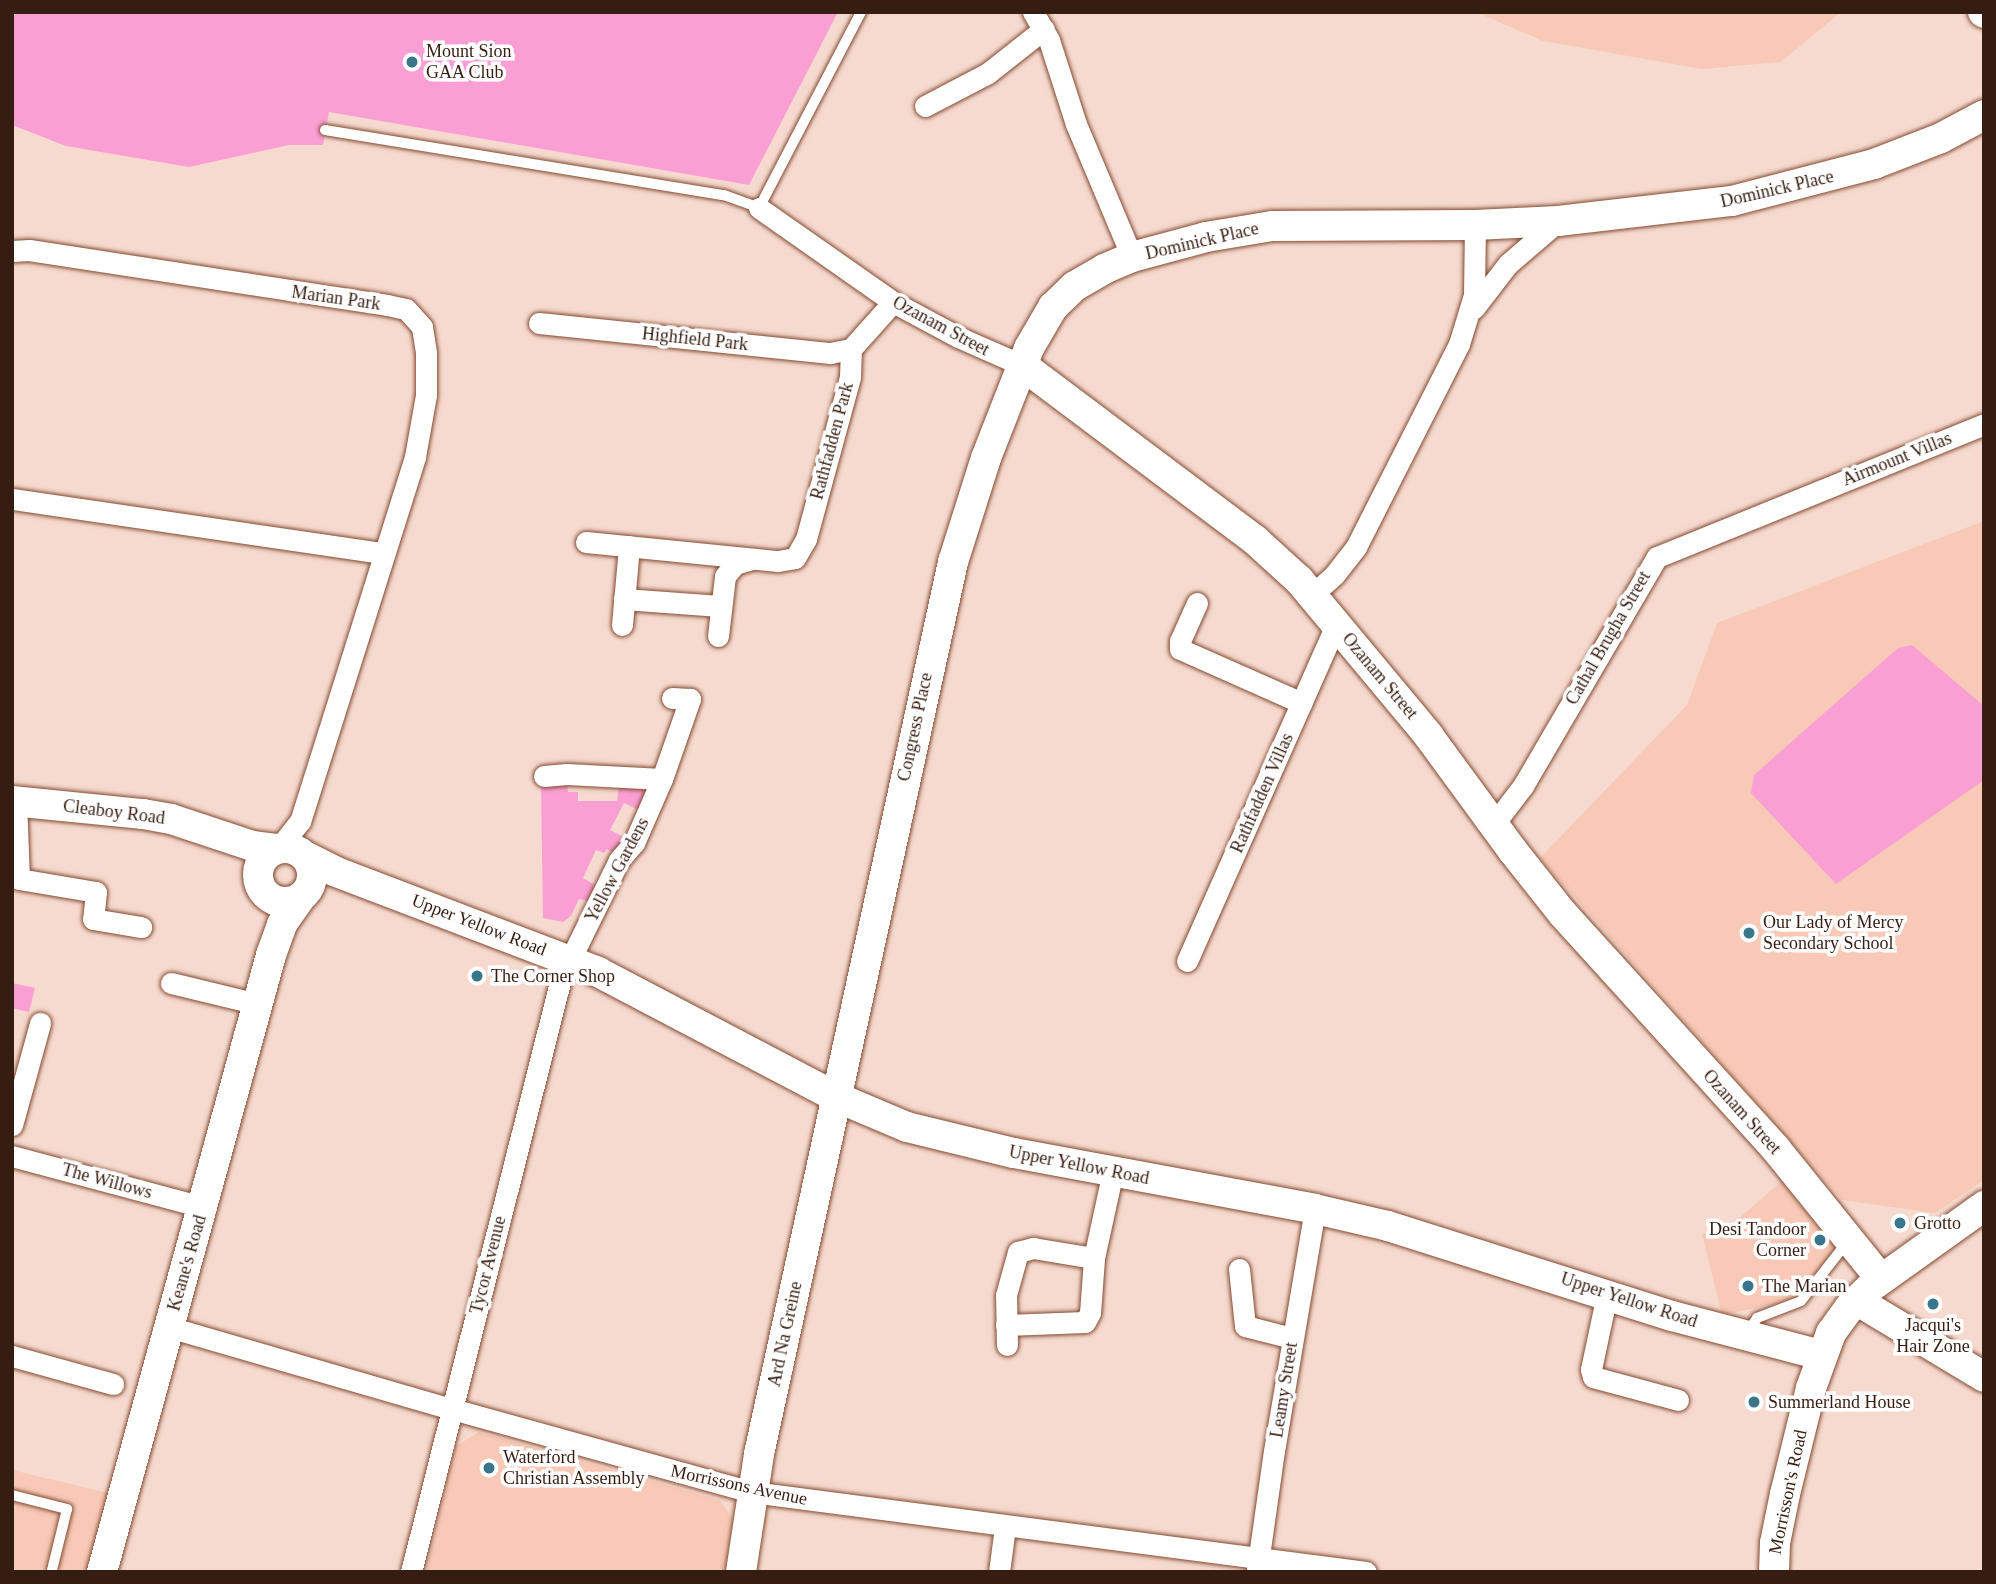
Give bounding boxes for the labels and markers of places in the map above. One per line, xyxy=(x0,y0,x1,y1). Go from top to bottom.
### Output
place label: Mount Sion GAA Club xyxy=(426,41,512,84)
marker: Mount Sion GAA Club xyxy=(404,54,420,70)
place label: Our Lady of Mercy Secondary School xyxy=(1763,912,1903,954)
marker: Our Lady of Mercy Secondary School xyxy=(1741,925,1757,941)
place label: The Corner Shop xyxy=(491,965,615,987)
marker: The Corner Shop xyxy=(469,968,485,984)
place label: Grotto xyxy=(1914,1212,1961,1234)
marker: Grotto xyxy=(1892,1215,1908,1231)
place label: Desi Tandoor Corner xyxy=(1709,1219,1806,1262)
marker: Desi Tandoor Corner xyxy=(1812,1232,1828,1248)
place label: The Marian xyxy=(1762,1275,1846,1297)
marker: The Marian xyxy=(1740,1278,1756,1294)
marker: Jacqui's Hair Zone xyxy=(1925,1296,1941,1312)
place label: Jacqui's Hair Zone xyxy=(1896,1315,1970,1358)
place label: Summerland House xyxy=(1768,1391,1910,1413)
marker: Summerland House xyxy=(1746,1394,1762,1410)
place label: Waterford Christian Assembly xyxy=(503,1447,645,1490)
marker: Waterford Christian Assembly xyxy=(481,1460,497,1476)

